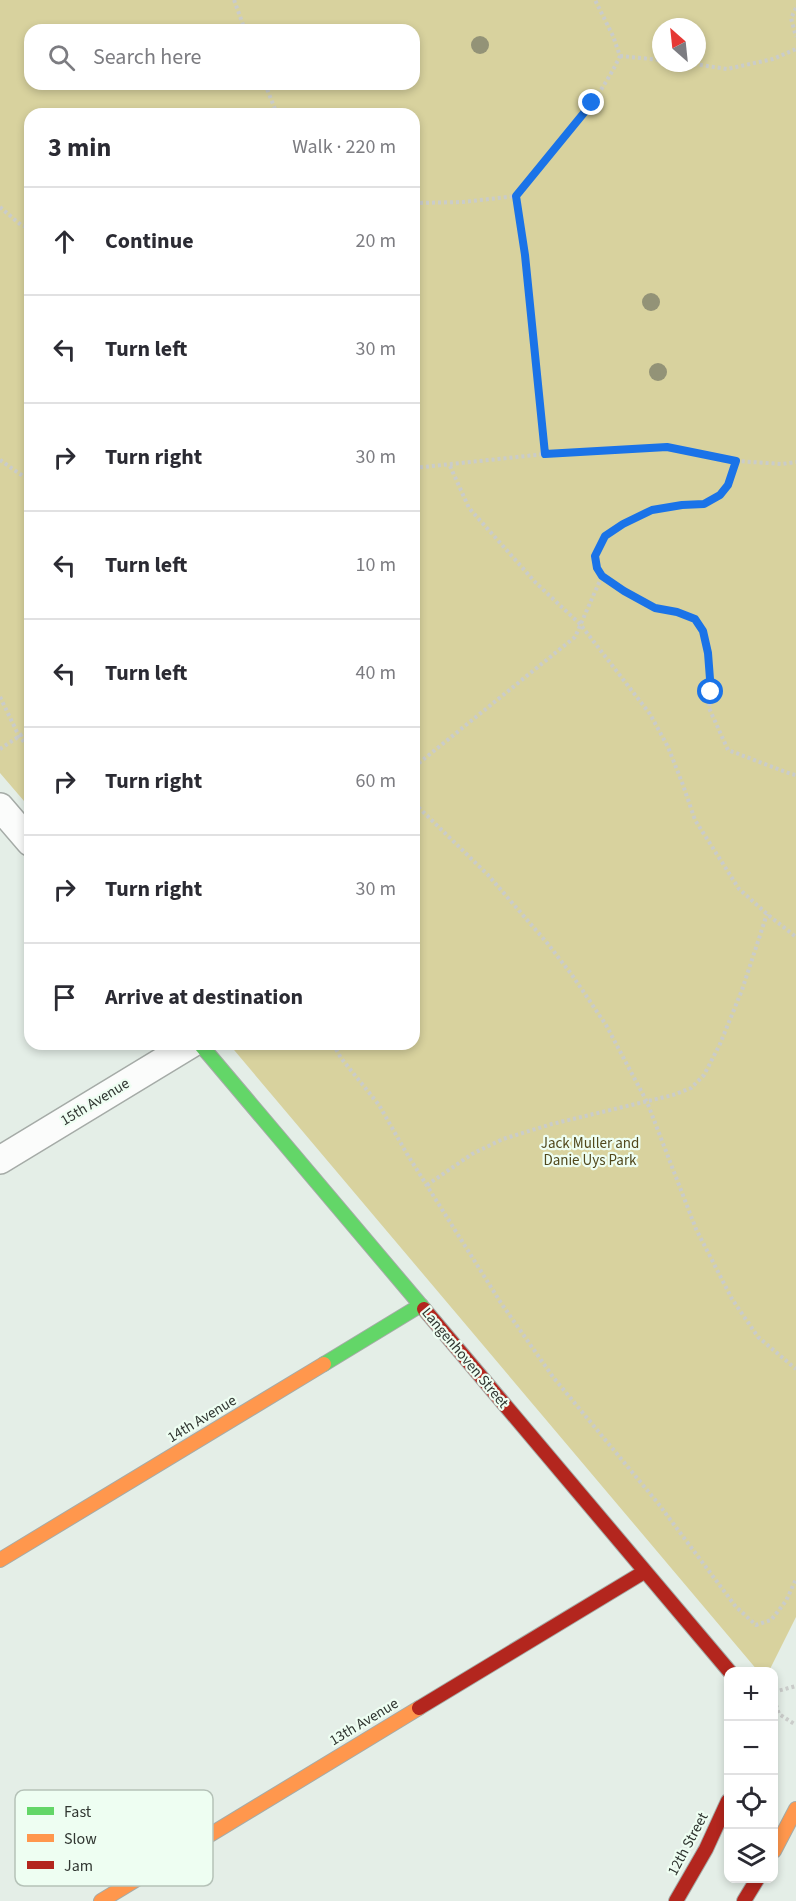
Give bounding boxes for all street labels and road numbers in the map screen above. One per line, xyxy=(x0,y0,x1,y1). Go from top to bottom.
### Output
street label: 15th Avenue xyxy=(56,1073,134,1131)
street label: Langenhoven Street xyxy=(417,1303,513,1413)
street label: 14th Avenue xyxy=(163,1390,241,1448)
street label: 13th Avenue xyxy=(325,1693,403,1751)
street label: 12th Street xyxy=(663,1809,713,1879)

